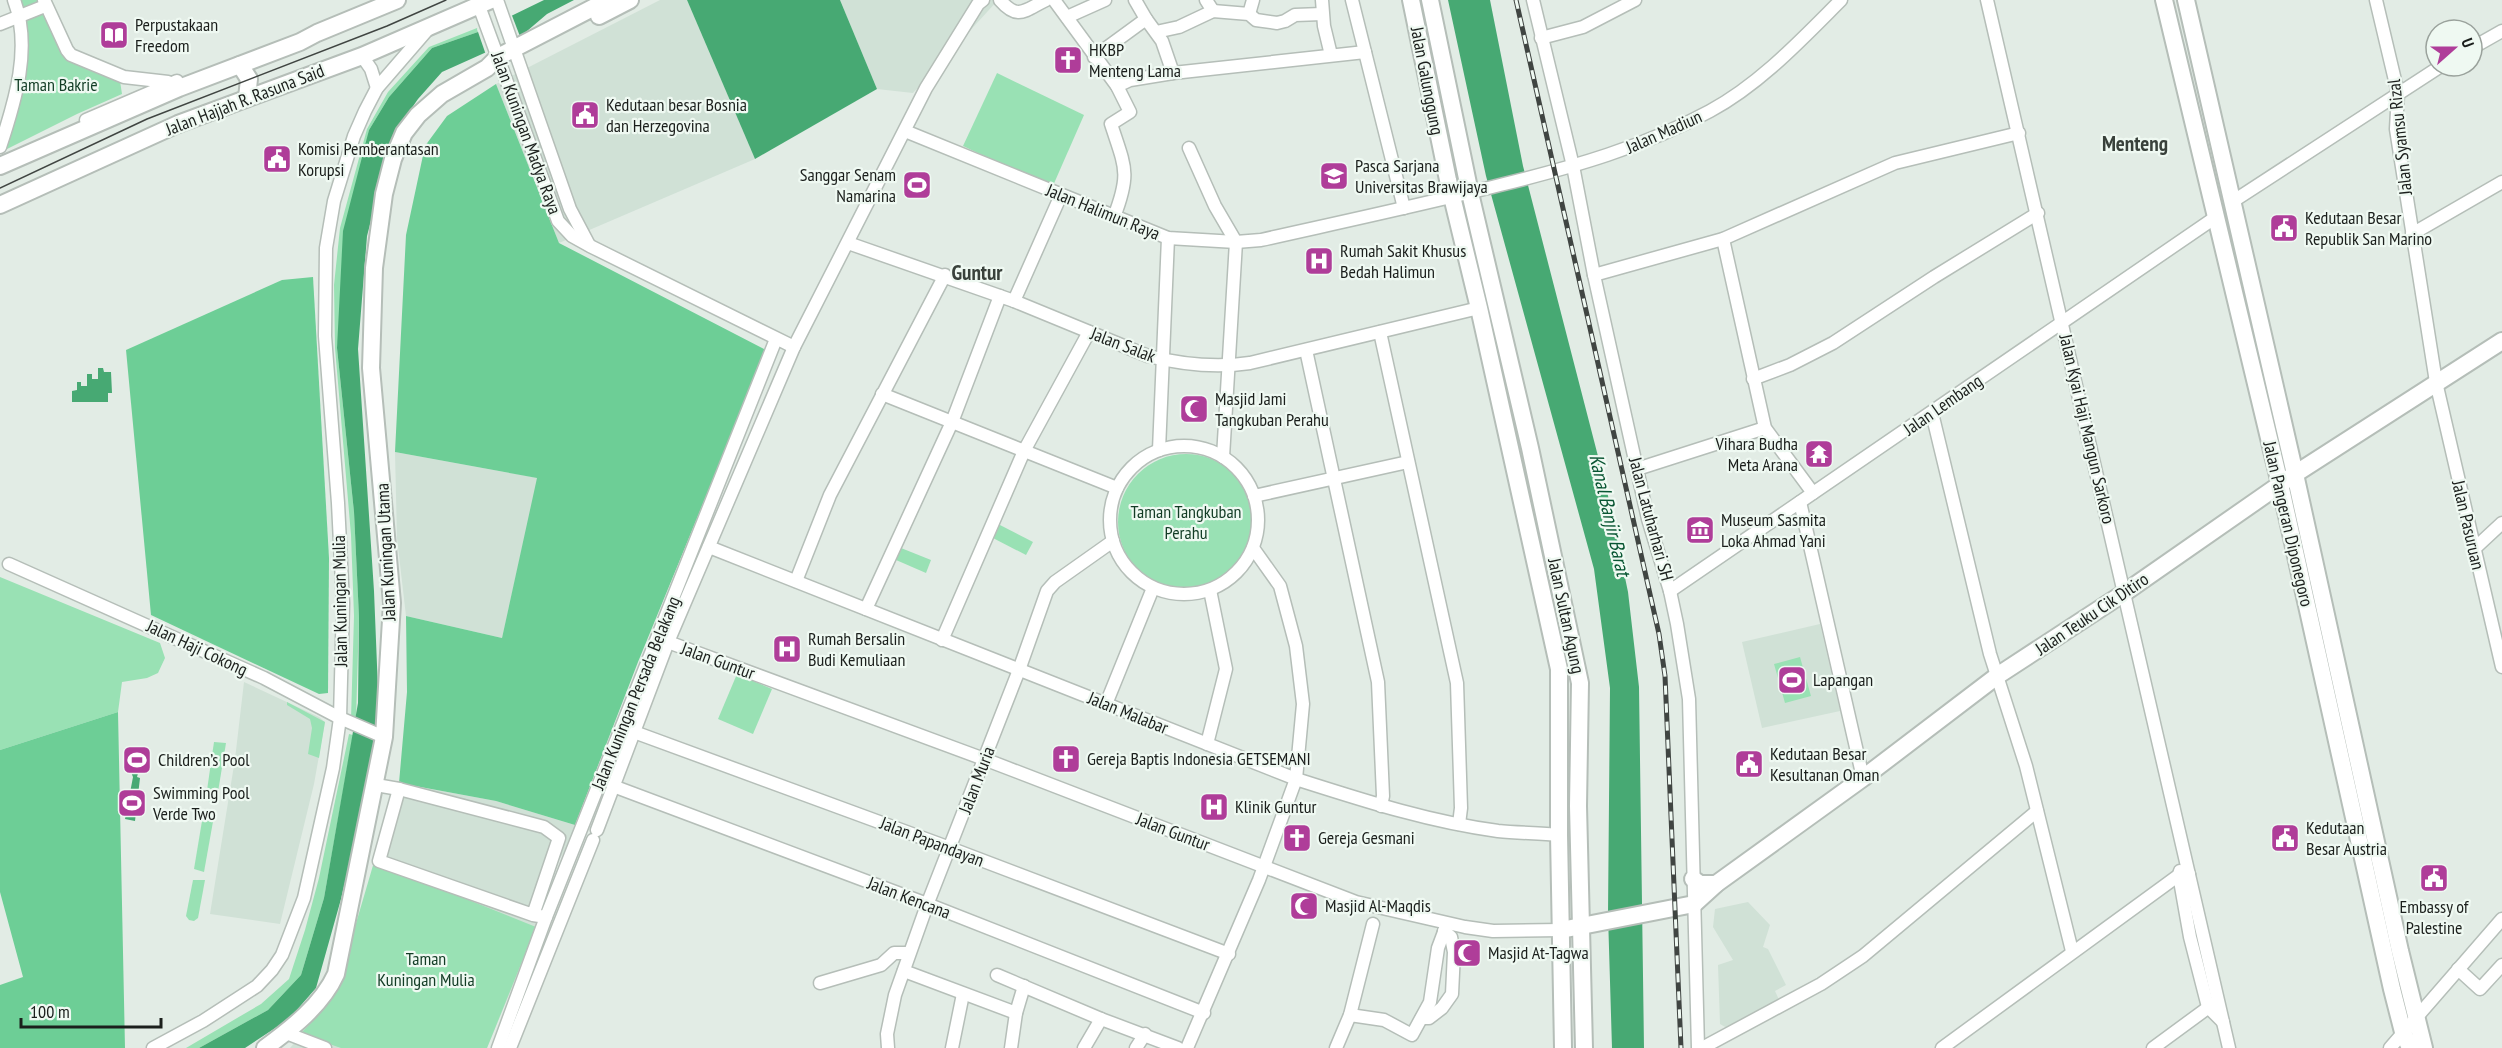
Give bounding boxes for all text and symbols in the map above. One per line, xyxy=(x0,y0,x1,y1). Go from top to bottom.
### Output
place label: Perpustakaan Freedom xyxy=(135,13,218,57)
north arrow xyxy=(2424,18,2484,78)
library icon: Perpustakaan Freedom xyxy=(98,19,130,51)
street label: Jalan Galunggung xyxy=(1406,24,1449,137)
text: U xyxy=(2457,35,2479,50)
place label: HKBP Menteng Lama xyxy=(1089,38,1181,82)
church icon: HKBP Menteng Lama xyxy=(1052,44,1084,76)
street label: Jalan Kuningan Madya Raya xyxy=(486,47,567,217)
street label: Jalan Hajjah R. Rasuna Said xyxy=(161,59,327,141)
park label: Taman Bakrie xyxy=(14,73,98,96)
street label: Jalan Syamsu Rizal xyxy=(2382,77,2417,197)
place label: Kedutaan besar Bosnia dan Herzegovina xyxy=(606,93,747,137)
public building icon: Kedutaan besar Bosnia dan Herzegovina xyxy=(569,99,601,131)
street label: Jalan Madiun xyxy=(1621,105,1705,159)
district label: Menteng xyxy=(2102,130,2168,157)
place label: Komisi Pemberantasan Korupsi xyxy=(298,137,439,181)
public building icon: Komisi Pemberantasan Korupsi xyxy=(261,143,293,175)
place label: Pasca Sarjana Universitas Brawijaya xyxy=(1355,154,1488,198)
school or university icon: Pasca Sarjana Universitas Brawijaya xyxy=(1318,160,1350,192)
place label: Sanggar Senam Namarina xyxy=(800,163,896,207)
sports icon: Sanggar Senam Namarina xyxy=(901,169,933,201)
street label: Jalan Halimun Raya xyxy=(1042,178,1163,245)
place label: Kedutaan Besar Republik San Marino xyxy=(2305,206,2432,250)
public building icon: Kedutaan Besar Republik San Marino xyxy=(2268,212,2300,244)
place label: Rumah Sakit Khusus Bedah Halimun xyxy=(1340,239,1466,283)
hospital icon: Rumah Sakit Khusus Bedah Halimun xyxy=(1303,245,1335,277)
district label: Guntur xyxy=(952,259,1003,286)
street label: Jalan Salak xyxy=(1086,321,1159,367)
street label: Jalan Kyai Haji Mangun Sarkoro xyxy=(2054,331,2121,526)
street label: Jalan Lembang xyxy=(1898,369,1987,441)
place label: Masjid Jami Tangkuban Perahu xyxy=(1215,387,1329,431)
mosque icon: Masjid Jami Tangkuban Perahu xyxy=(1178,393,1210,425)
place label: Vihara Budha Meta Arana xyxy=(1714,432,1798,476)
temple icon: Vihara Budha Meta Arana xyxy=(1803,438,1835,470)
street label: Jalan Pangeran Diponegoro xyxy=(2258,438,2319,609)
water label: Kanal Banjir Barat xyxy=(1583,452,1637,581)
street label: Jalan Latuharhari SH xyxy=(1624,454,1679,583)
street label: Jalan Pasuruan xyxy=(2447,477,2490,572)
street label: Jalan Kuningan Utama xyxy=(370,483,401,622)
park label: Taman Tangkuban Perahu xyxy=(1131,500,1242,544)
place label: Museum Sasmita Loka Ahmad Yani xyxy=(1721,508,1826,552)
museum icon: Museum Sasmita Loka Ahmad Yani xyxy=(1684,514,1716,546)
street label: Jalan Kuningan Mulia xyxy=(327,535,352,668)
street label: Jalan Sultan Agung xyxy=(1543,555,1590,676)
street label: Jalan Teuku Cik Ditiro xyxy=(2030,567,2153,660)
street label: Jalan Kuningan Persada Belakang xyxy=(586,593,685,794)
street label: Jalan Haji Cokong xyxy=(142,614,251,681)
place label: Rumah Bersalin Budi Kemuliaan xyxy=(808,627,905,671)
hospital icon: Rumah Bersalin Budi Kemuliaan xyxy=(771,633,803,665)
street label: Jalan Guntur xyxy=(677,636,758,685)
sports icon: Lapangan xyxy=(1776,664,1808,696)
place label: Lapangan xyxy=(1813,668,1873,691)
street label: Jalan Malabar xyxy=(1084,686,1172,739)
place label: Kedutaan Besar Kesultanan Oman xyxy=(1770,742,1879,786)
street label: Jalan Muria xyxy=(953,743,1000,818)
church icon: Gereja Baptis Indonesia GETSEMANI xyxy=(1050,743,1082,775)
sports icon: Children’s Pool xyxy=(121,744,153,776)
place label: Gereja Baptis Indonesia GETSEMANI xyxy=(1087,747,1311,770)
place label: Children’s Pool xyxy=(158,748,250,771)
public building icon: Kedutaan Besar Kesultanan Oman xyxy=(1733,748,1765,780)
place label: Swimming Pool Verde Two xyxy=(152,781,250,825)
sports icon: Swimming Pool Verde Two xyxy=(116,787,148,819)
hospital icon: Klinik Guntur xyxy=(1198,791,1230,823)
place label: Klinik Guntur xyxy=(1235,795,1316,818)
street label: Jalan Guntur xyxy=(1132,807,1213,856)
street label: Jalan Papandayan xyxy=(876,811,987,872)
place label: Kedutaan Besar Austria xyxy=(2306,816,2387,860)
church icon: Gereja Gesmani xyxy=(1281,822,1313,854)
public building icon: Kedutaan Besar Austria xyxy=(2269,822,2301,854)
place label: Gereja Gesmani xyxy=(1318,826,1415,849)
public building icon: Embassy of Palestine xyxy=(2418,862,2450,894)
street label: Jalan Kencana xyxy=(864,871,954,924)
mosque icon: Masjid Al-Maqdis xyxy=(1288,890,1320,922)
place label: Masjid Al-Maqdis xyxy=(1325,894,1431,917)
place label: Embassy of Palestine xyxy=(2400,895,2470,939)
mosque icon: Masjid At-Tagwa xyxy=(1451,937,1483,969)
place label: Masjid At-Tagwa xyxy=(1488,941,1589,964)
park label: Taman Kuningan Mulia xyxy=(377,947,475,991)
scale bar xyxy=(21,991,160,1029)
text: 100 m xyxy=(30,1000,70,1023)

